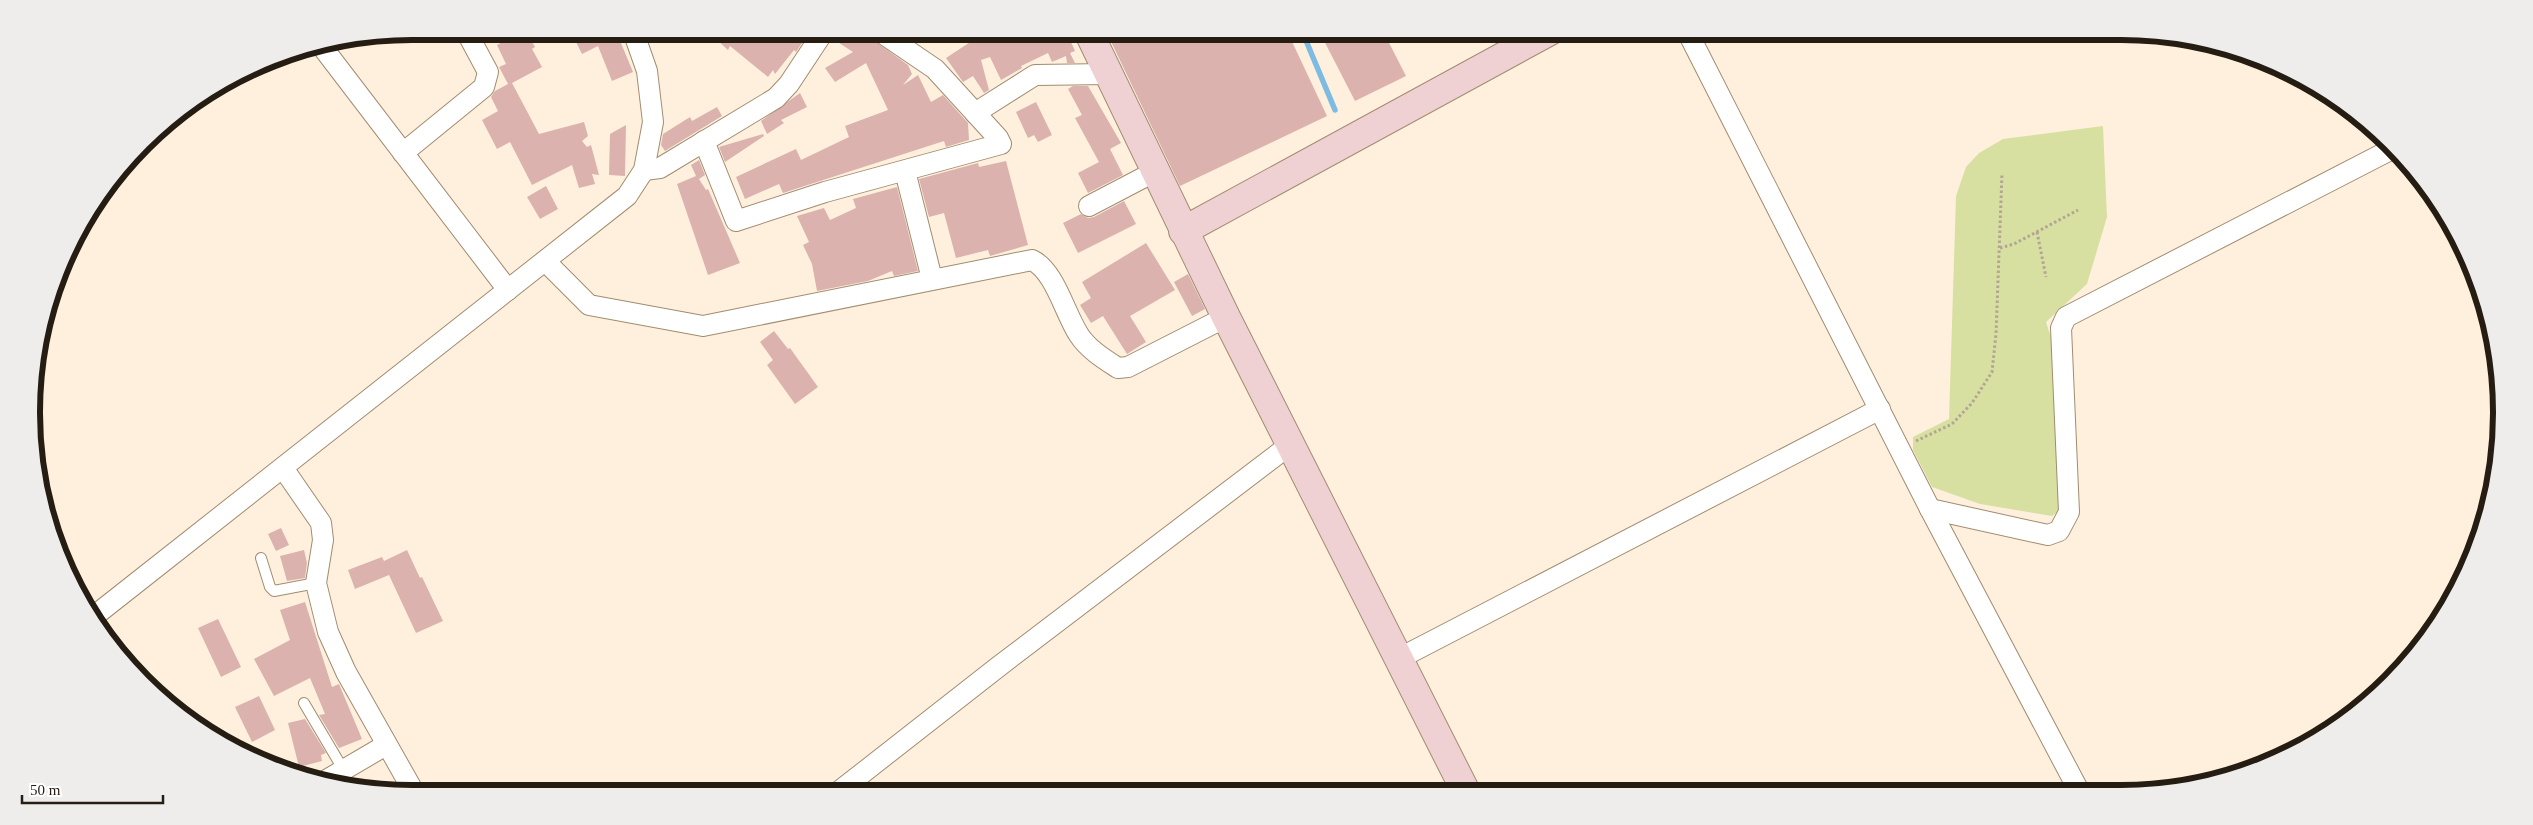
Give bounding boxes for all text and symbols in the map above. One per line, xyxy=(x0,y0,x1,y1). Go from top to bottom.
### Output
scale bar xyxy=(22,772,164,804)
text: 50 m xyxy=(30,782,61,798)

